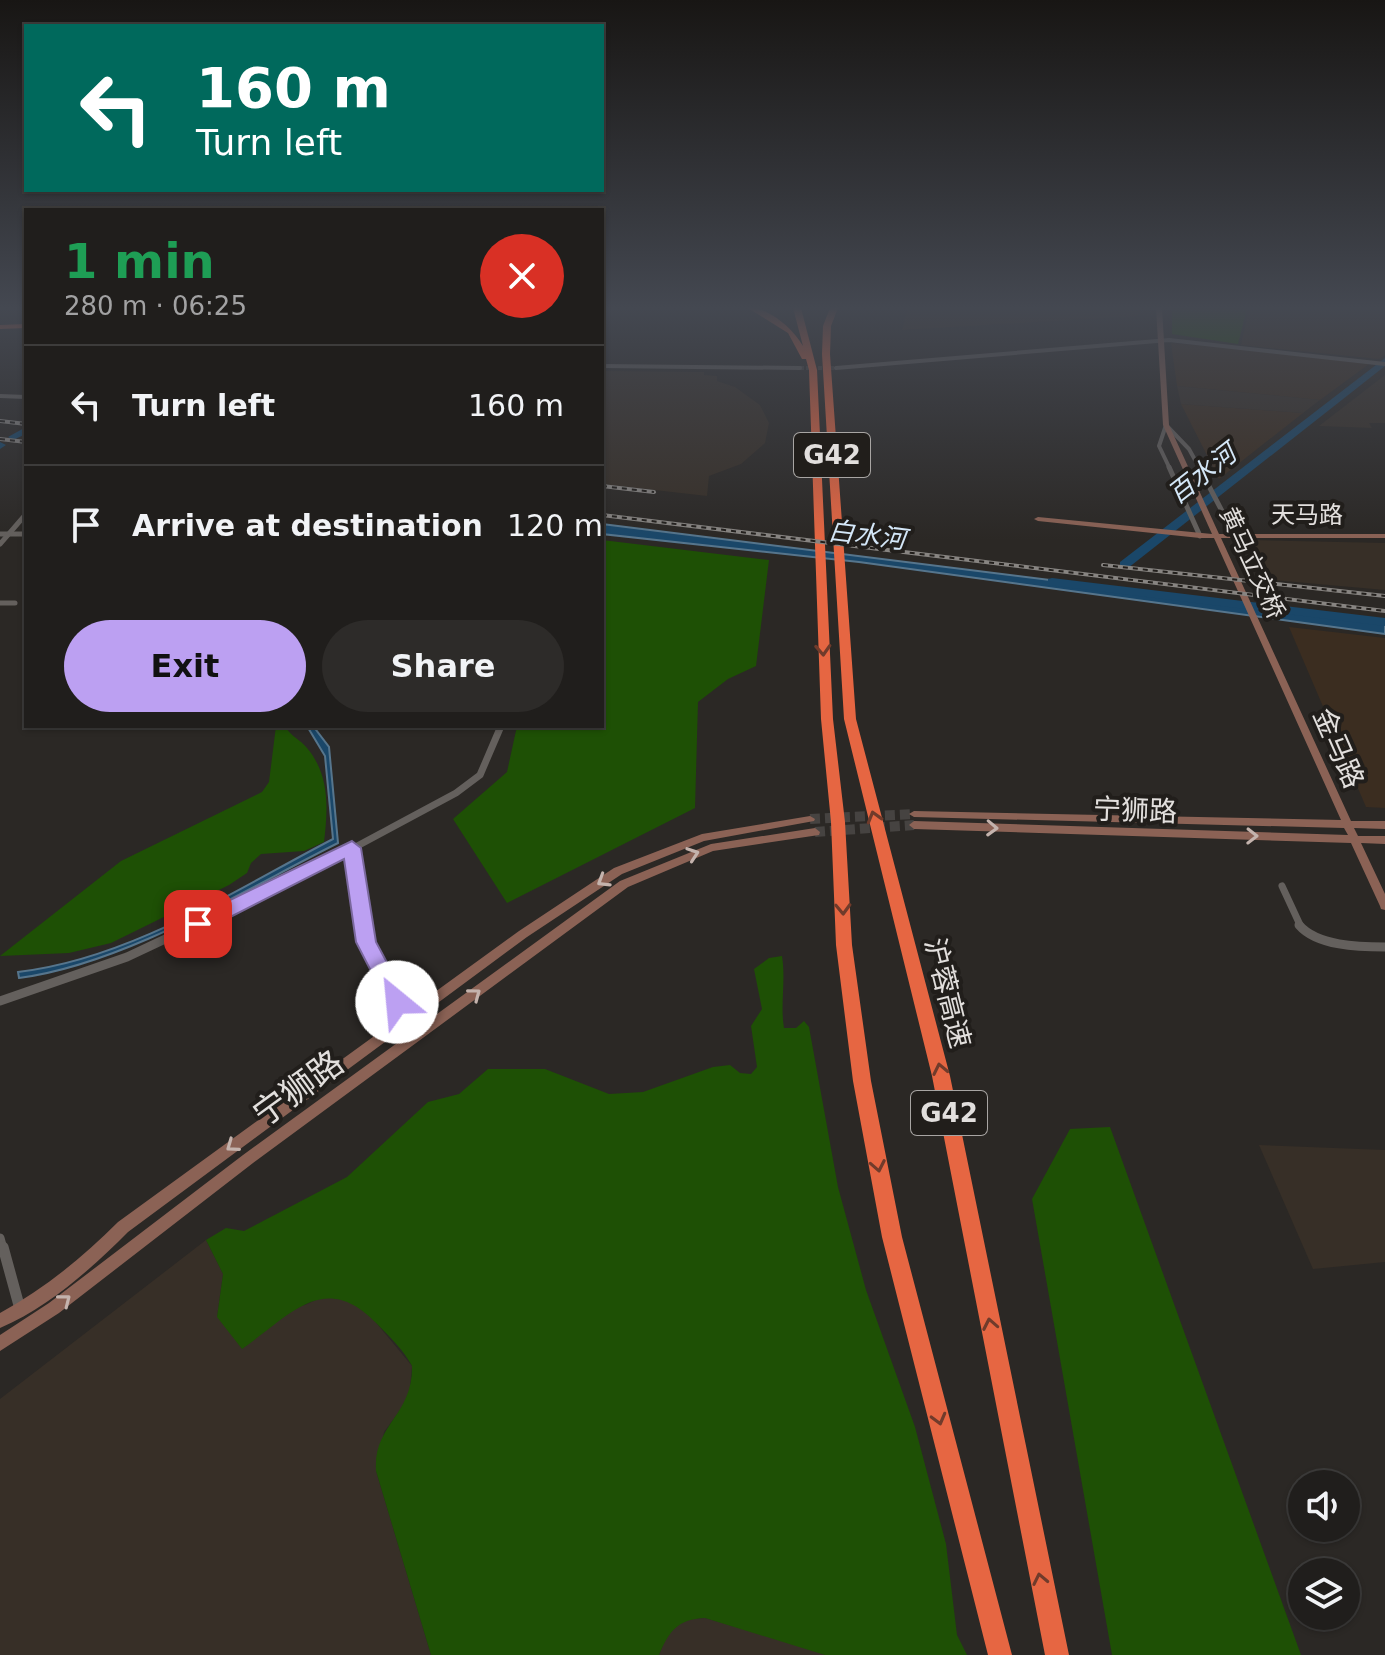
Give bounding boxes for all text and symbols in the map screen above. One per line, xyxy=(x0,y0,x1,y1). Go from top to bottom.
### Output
text: 160 m xyxy=(196,55,391,120)
icon: left xyxy=(64,56,168,160)
text: Turn left xyxy=(196,122,342,163)
text: 1 min xyxy=(64,233,215,289)
button: close xyxy=(480,234,564,318)
text: 280 m · 06:25 xyxy=(64,291,247,321)
icon: left xyxy=(64,383,108,427)
text: Turn left xyxy=(132,388,275,423)
text: 160 m xyxy=(468,388,564,423)
road number: G42 xyxy=(794,433,870,477)
water label: 百水河 xyxy=(1162,435,1246,510)
street label: 天马路 xyxy=(1271,501,1343,529)
icon: arrive xyxy=(64,503,108,547)
street label: 黄马立交桥 xyxy=(1214,503,1290,623)
text: Arrive at destination xyxy=(132,508,483,543)
text: 120 m xyxy=(507,508,603,543)
water label: 白水河 xyxy=(826,515,912,555)
button: Exit xyxy=(64,620,306,712)
button: Share xyxy=(322,620,564,712)
one-way arrow xyxy=(814,644,831,657)
street label: 金马路 xyxy=(1306,703,1371,793)
street label: 宁狮路 xyxy=(1092,793,1178,828)
one-way arrow xyxy=(867,811,883,824)
one-way arrow xyxy=(986,819,999,836)
one-way arrow xyxy=(1246,827,1259,845)
one-way arrow xyxy=(685,848,699,864)
one-way arrow xyxy=(597,871,612,886)
pin xyxy=(164,890,232,958)
icon: arrive xyxy=(176,902,220,946)
one-way arrow xyxy=(834,903,851,916)
street label: 沪蓉高速 xyxy=(918,935,977,1051)
position arrow xyxy=(355,960,439,1044)
one-way arrow xyxy=(466,989,481,1004)
street label: 宁狮路 xyxy=(245,1042,351,1134)
one-way arrow xyxy=(932,1062,949,1076)
road number: G42 xyxy=(911,1091,987,1135)
one-way arrow xyxy=(227,1137,241,1151)
one-way arrow xyxy=(869,1159,886,1173)
one-way arrow xyxy=(55,1295,70,1310)
one-way arrow xyxy=(982,1317,999,1331)
one-way arrow xyxy=(930,1411,947,1425)
map controls xyxy=(1288,1470,1360,1630)
button: sound xyxy=(1288,1470,1360,1542)
button: layers xyxy=(1288,1558,1360,1630)
one-way arrow xyxy=(1032,1572,1049,1586)

